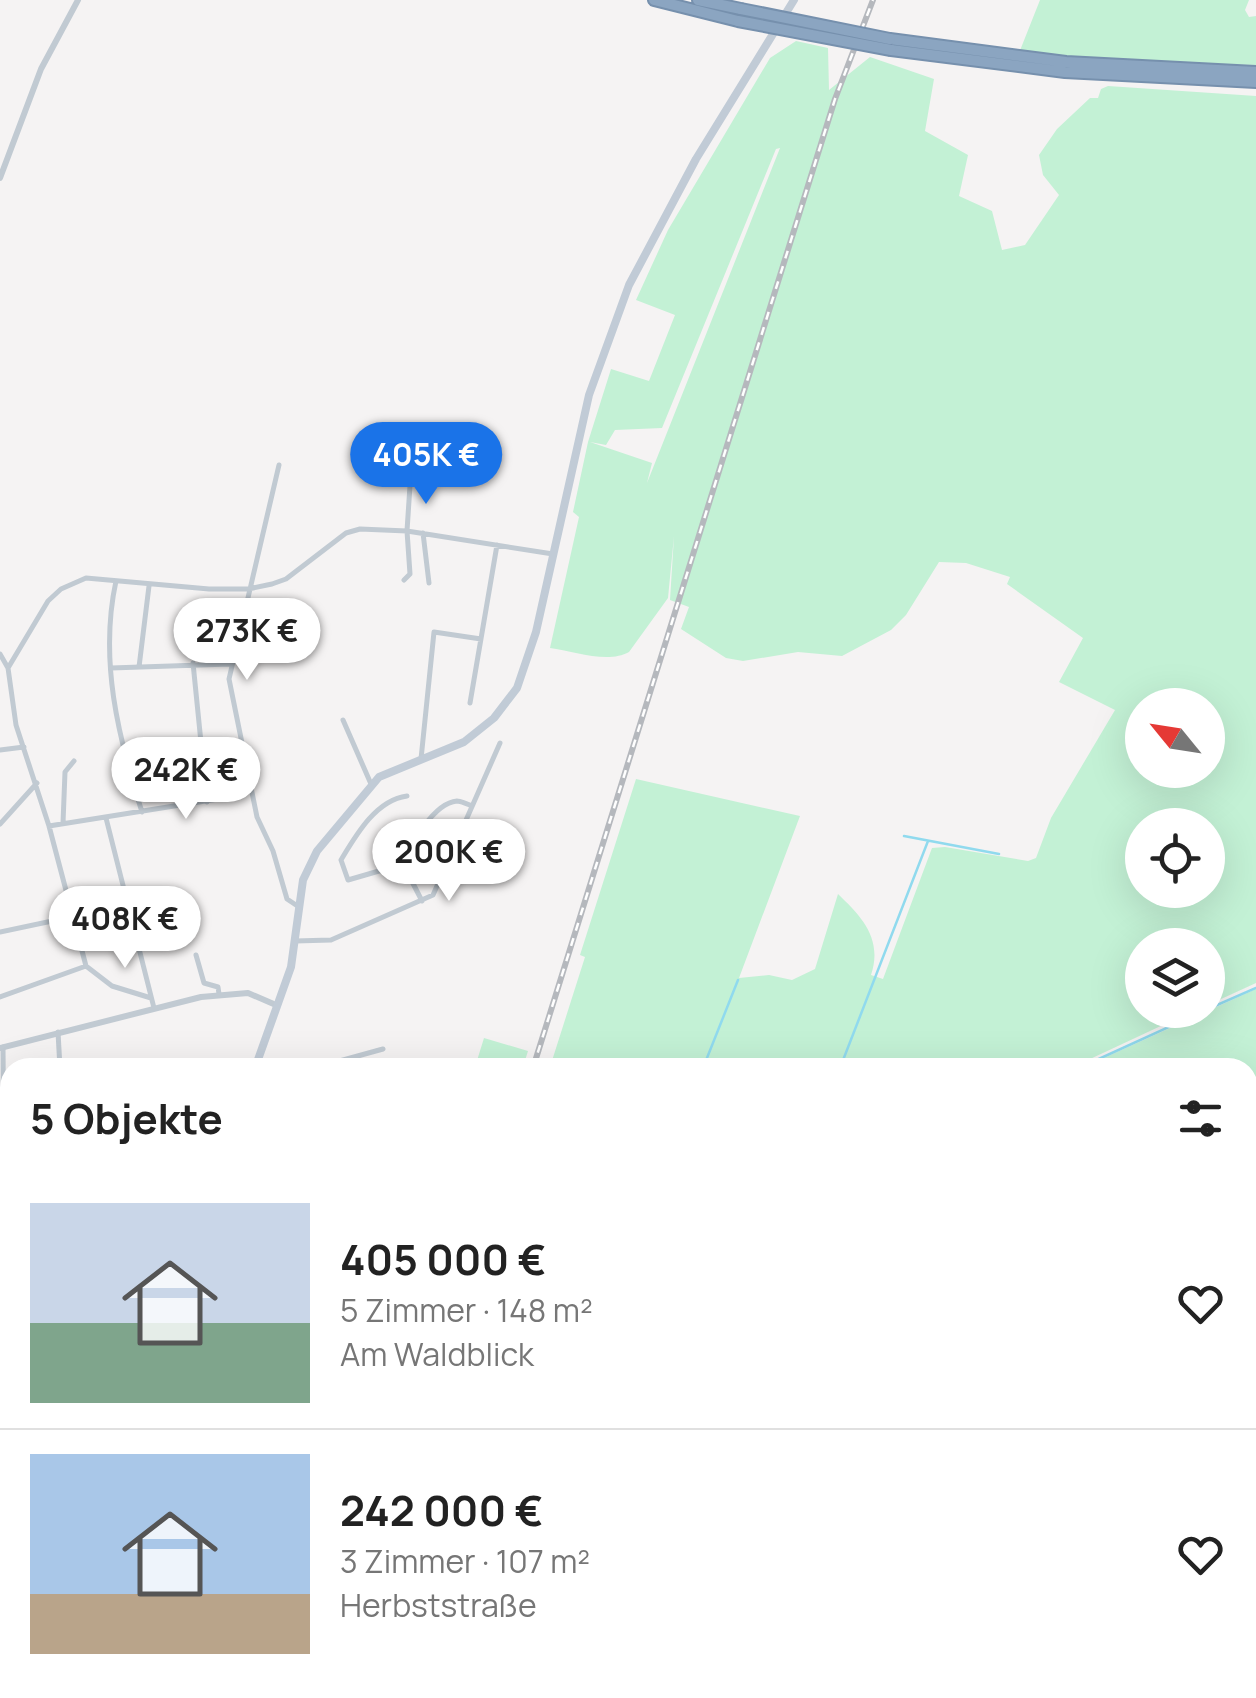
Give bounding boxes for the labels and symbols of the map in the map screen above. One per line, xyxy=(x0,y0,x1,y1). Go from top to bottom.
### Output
pin: 405K € xyxy=(345,422,507,507)
pin: 273K € xyxy=(166,598,328,683)
north arrow xyxy=(1125,688,1225,788)
pin: 242K € xyxy=(105,737,267,822)
pin: 200K € xyxy=(368,819,530,904)
pin: 408K € xyxy=(44,886,206,971)

